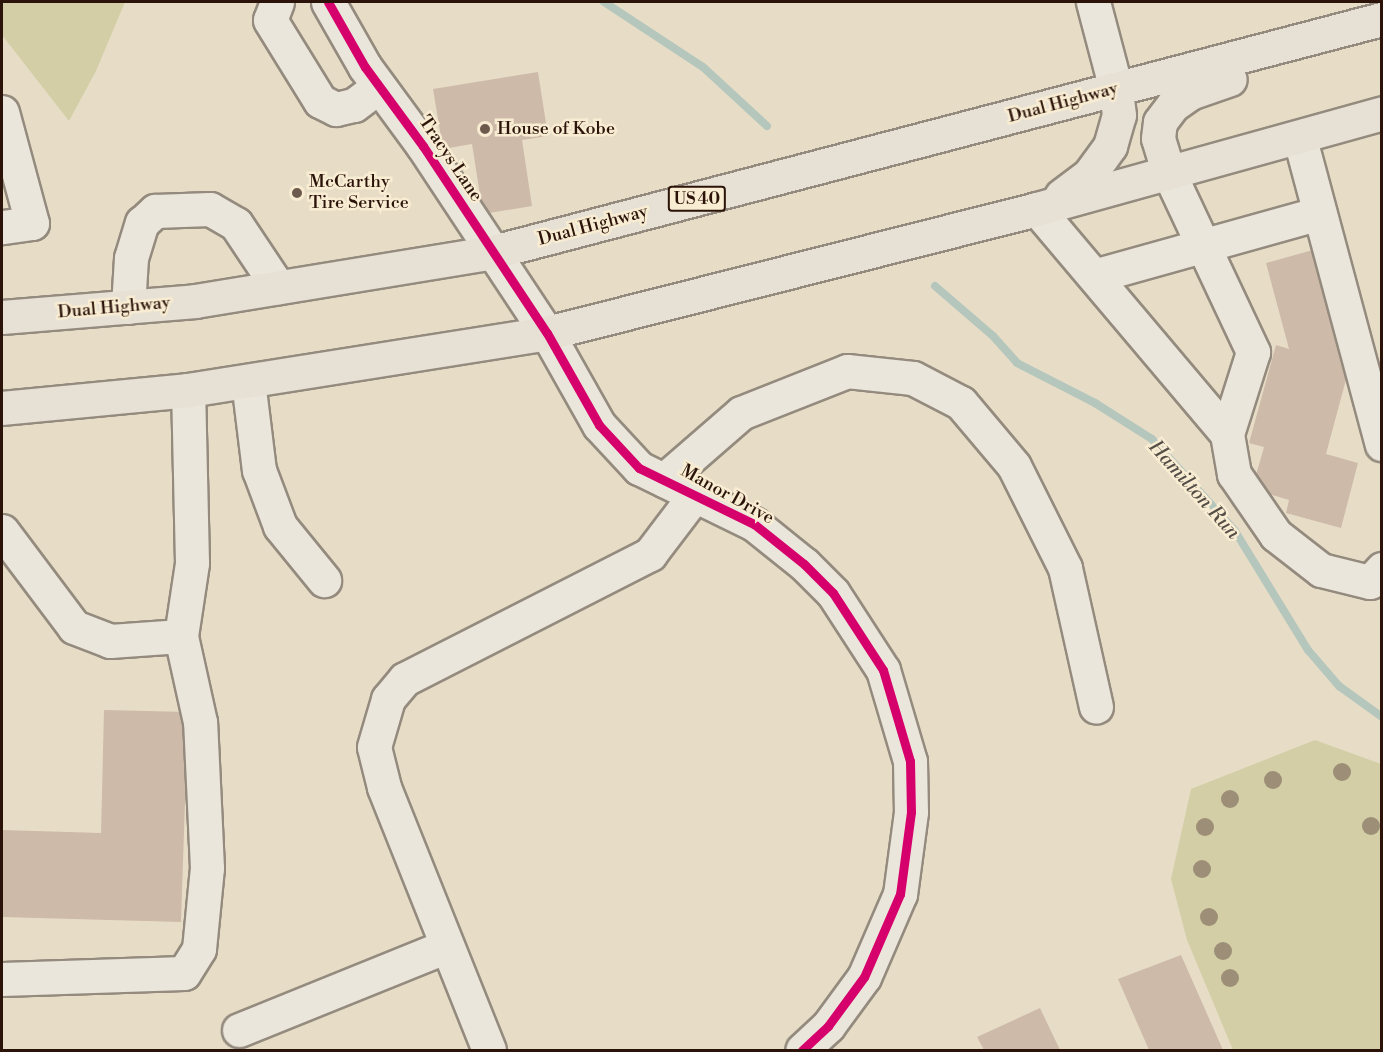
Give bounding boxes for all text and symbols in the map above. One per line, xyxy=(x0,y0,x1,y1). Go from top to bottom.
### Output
street label: Dual Highway xyxy=(1006,78,1120,128)
street label: Tracys Lane xyxy=(413,112,487,206)
place label: House of Kobe xyxy=(497,118,615,140)
marker: House of Kobe xyxy=(478,122,492,136)
place label: McCarthy Tire Service xyxy=(309,172,409,214)
marker: McCarthy Tire Service xyxy=(290,186,304,200)
road number: US 40 xyxy=(667,186,727,212)
street label: Dual Highway xyxy=(536,201,650,251)
street label: Dual Highway xyxy=(57,292,171,324)
water label: Hamilton Run xyxy=(1143,436,1245,544)
street label: Manor Drive xyxy=(677,461,777,529)

